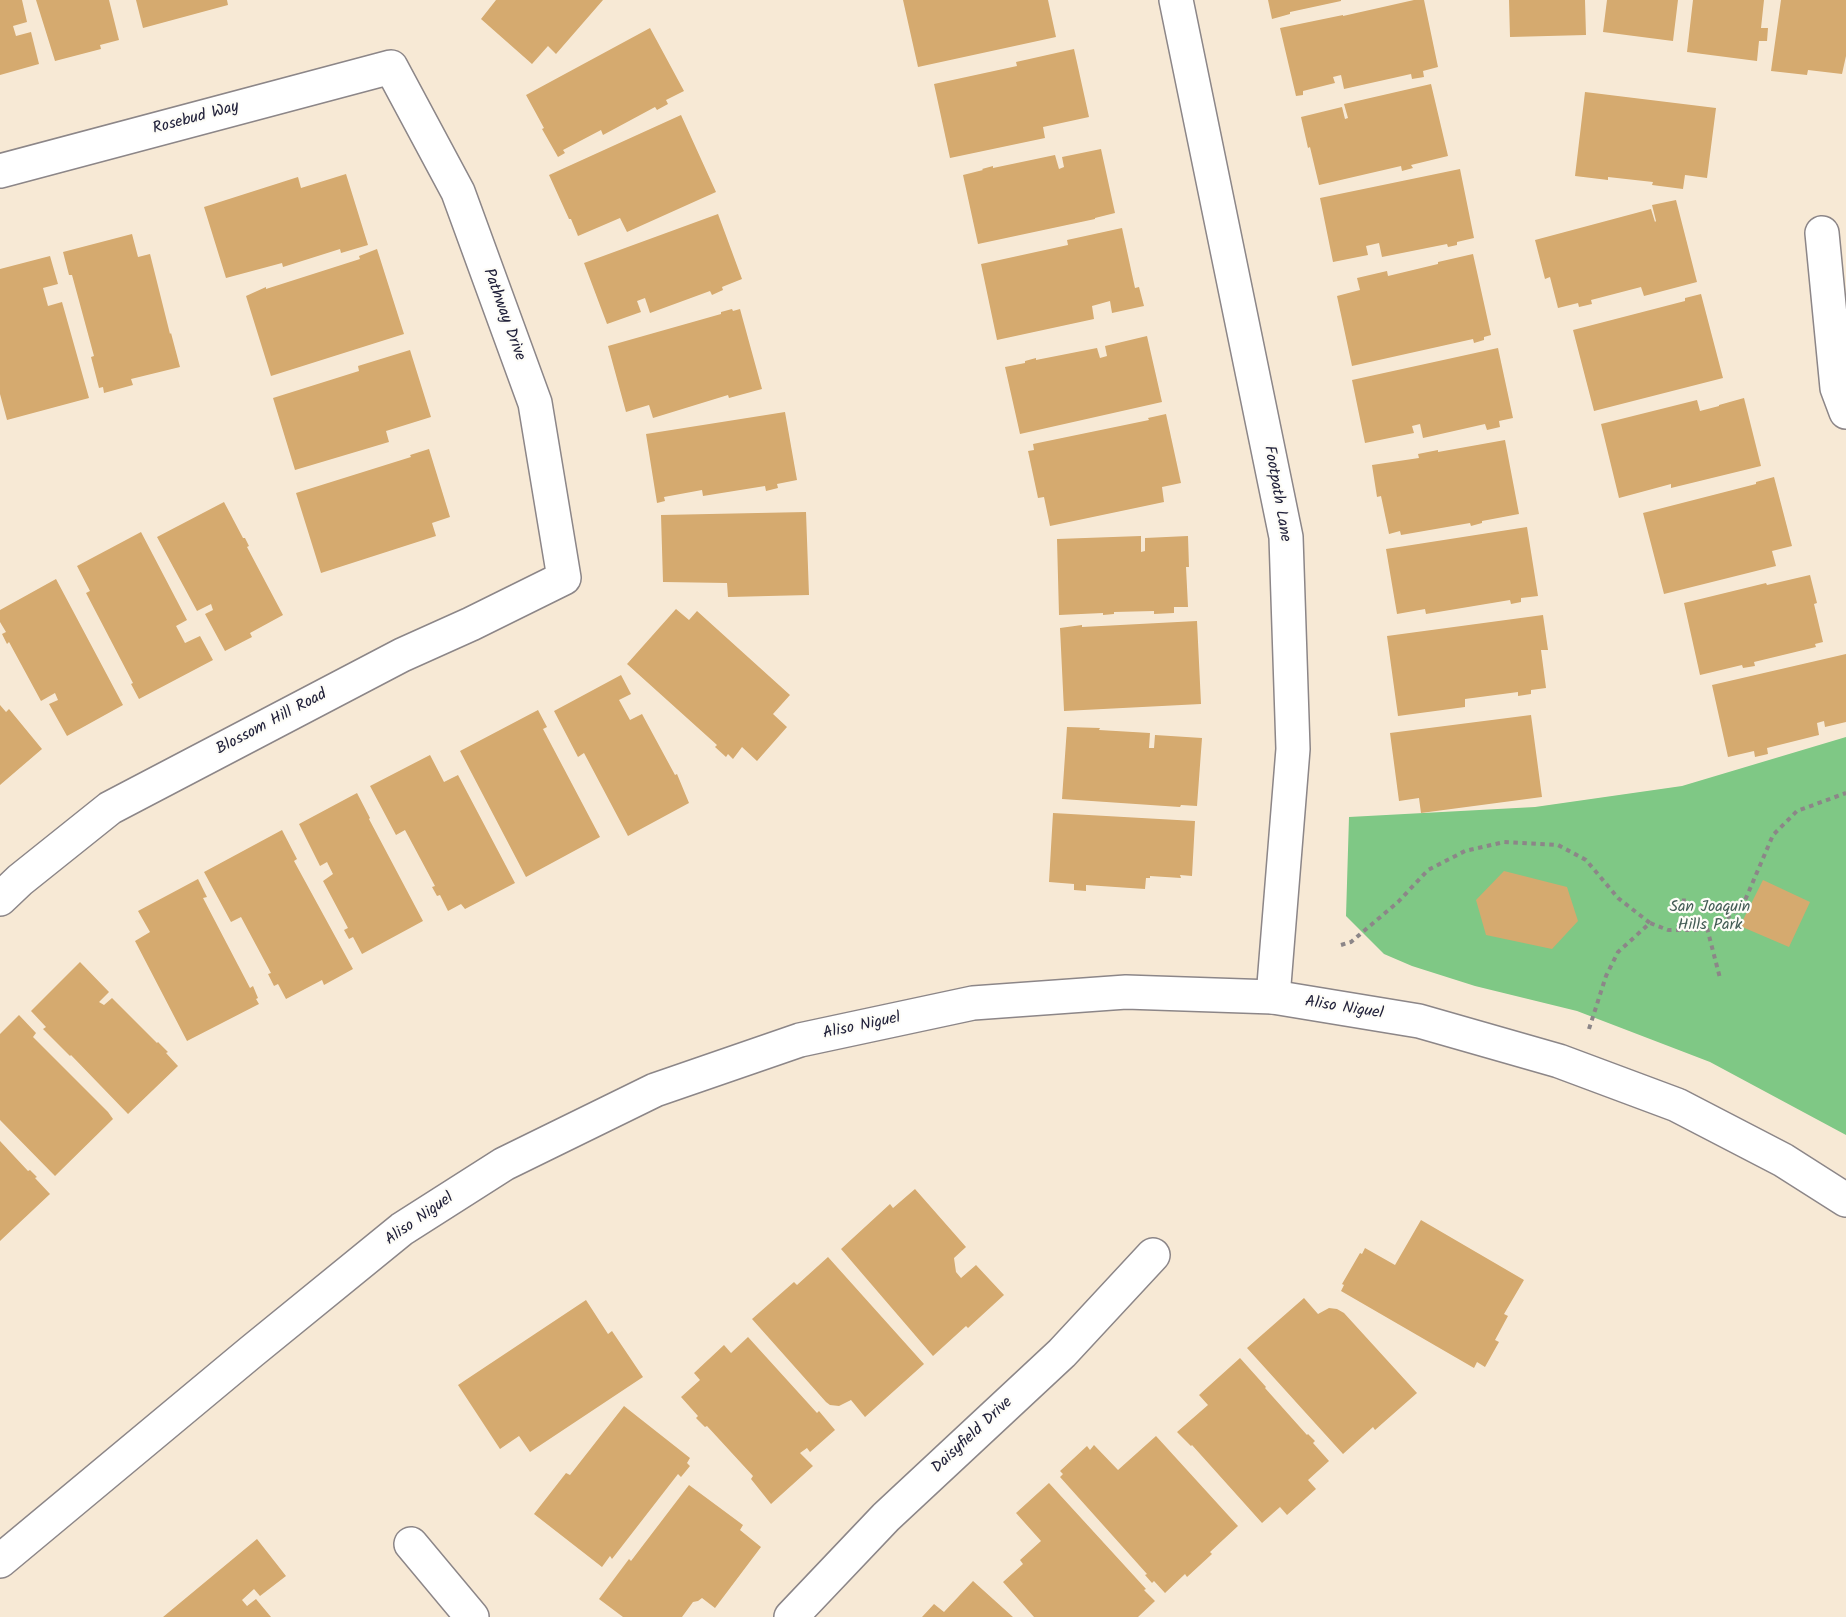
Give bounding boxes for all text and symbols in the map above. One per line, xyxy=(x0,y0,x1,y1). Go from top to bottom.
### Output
street label: Rosebud Way xyxy=(151,98,241,140)
street label: Pathway Drive xyxy=(477,266,529,364)
street label: Footpath Lane xyxy=(1258,444,1294,544)
street label: Blossom Hill Road xyxy=(214,686,330,760)
park label: San Joaquin Hills Park xyxy=(1670,898,1750,936)
street label: Aliso Niguel xyxy=(1303,993,1385,1025)
street label: Aliso Niguel xyxy=(821,1009,903,1045)
street label: Aliso Niguel xyxy=(382,1189,458,1251)
street label: Daisyfield Drive xyxy=(929,1394,1017,1478)

